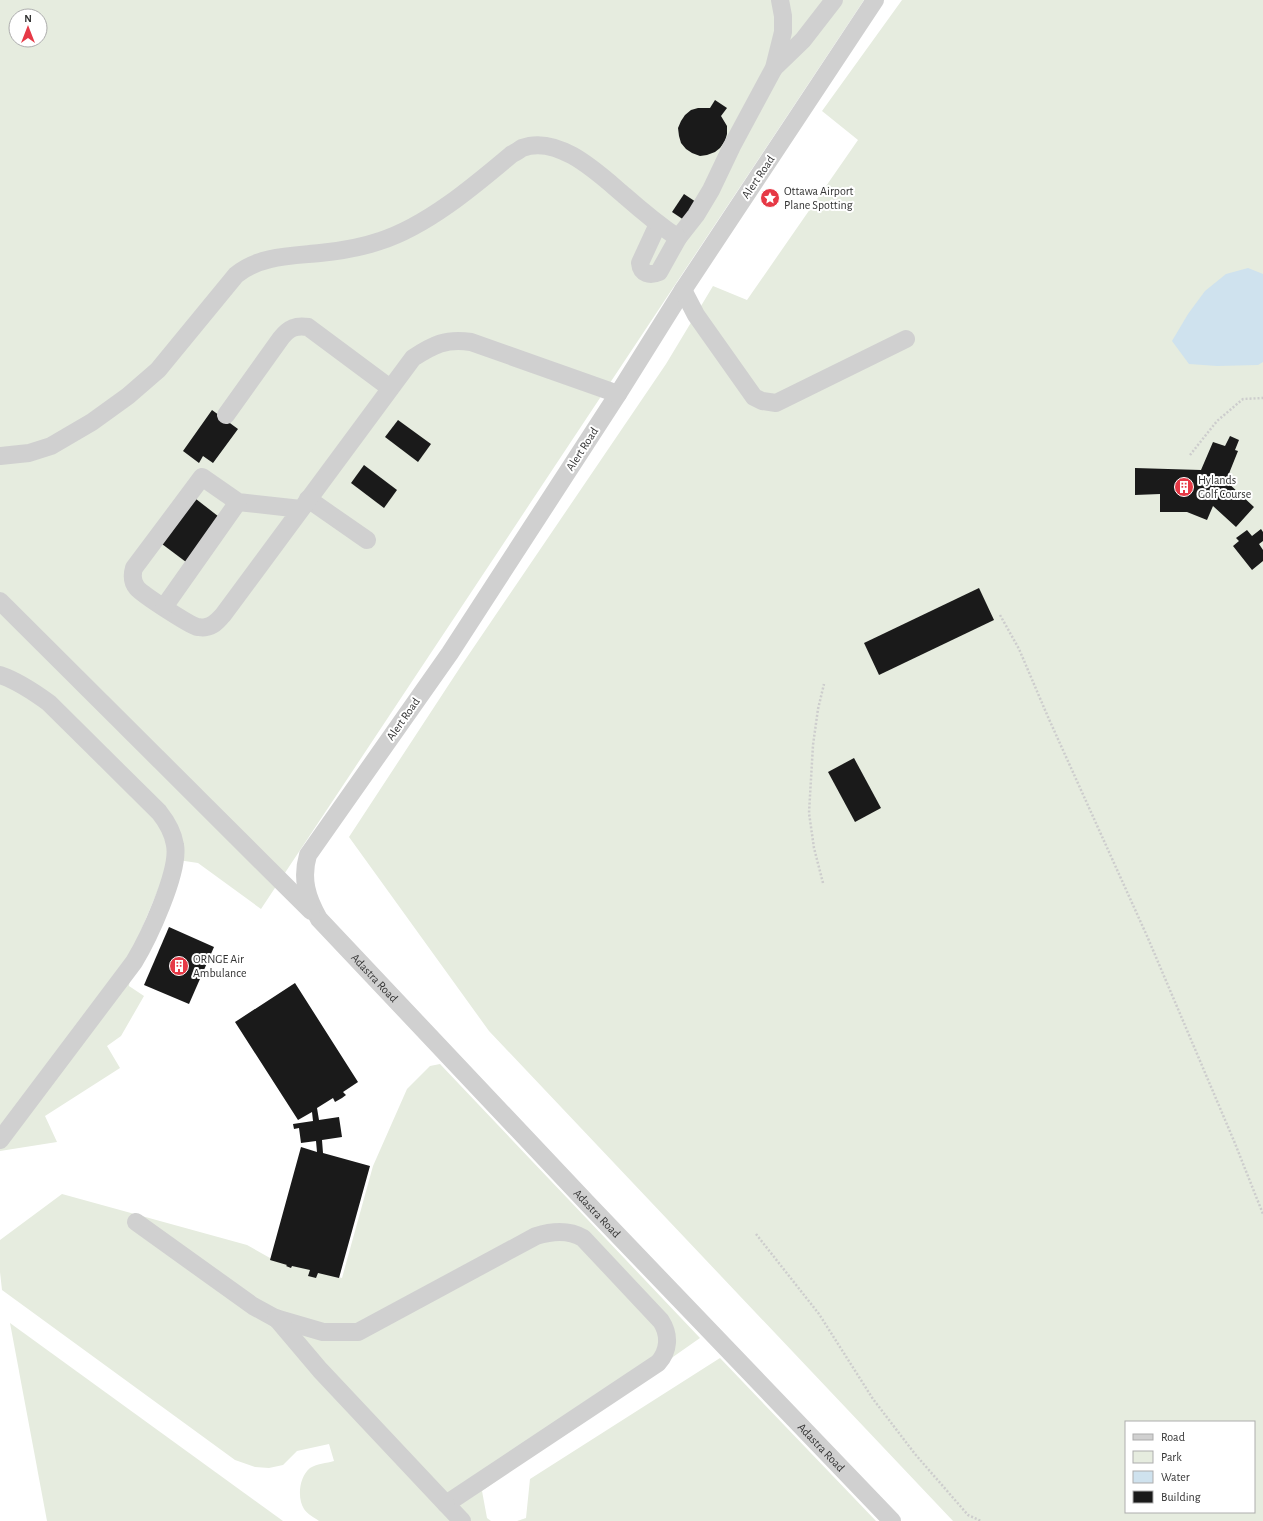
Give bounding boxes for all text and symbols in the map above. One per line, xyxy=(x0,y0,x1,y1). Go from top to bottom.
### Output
north arrow xyxy=(8,8,48,48)
text: N xyxy=(24,13,32,24)
street label: Alert Road xyxy=(739,153,777,201)
place label: Ottawa Airport Plane Spotting xyxy=(784,185,854,211)
place icon: Ottawa Airport Plane Spotting xyxy=(759,187,781,209)
street label: Alert Road xyxy=(564,425,600,473)
place label: Hylands Golf Course xyxy=(1198,474,1251,500)
building icon: Hylands Golf Course xyxy=(1173,476,1195,498)
street label: Alert Road xyxy=(384,695,422,743)
street label: Adastra Road xyxy=(349,951,400,1005)
place label: ORNGE Air Ambulance xyxy=(193,953,246,979)
building icon: ORNGE Air Ambulance xyxy=(168,955,190,977)
street label: Adastra Road xyxy=(571,1187,623,1240)
street label: Adastra Road xyxy=(796,1421,847,1474)
legend xyxy=(1125,1421,1255,1513)
text: Road xyxy=(1161,1431,1185,1443)
text: Park xyxy=(1161,1451,1182,1463)
text: Water xyxy=(1161,1471,1190,1483)
text: Building xyxy=(1161,1491,1201,1503)

